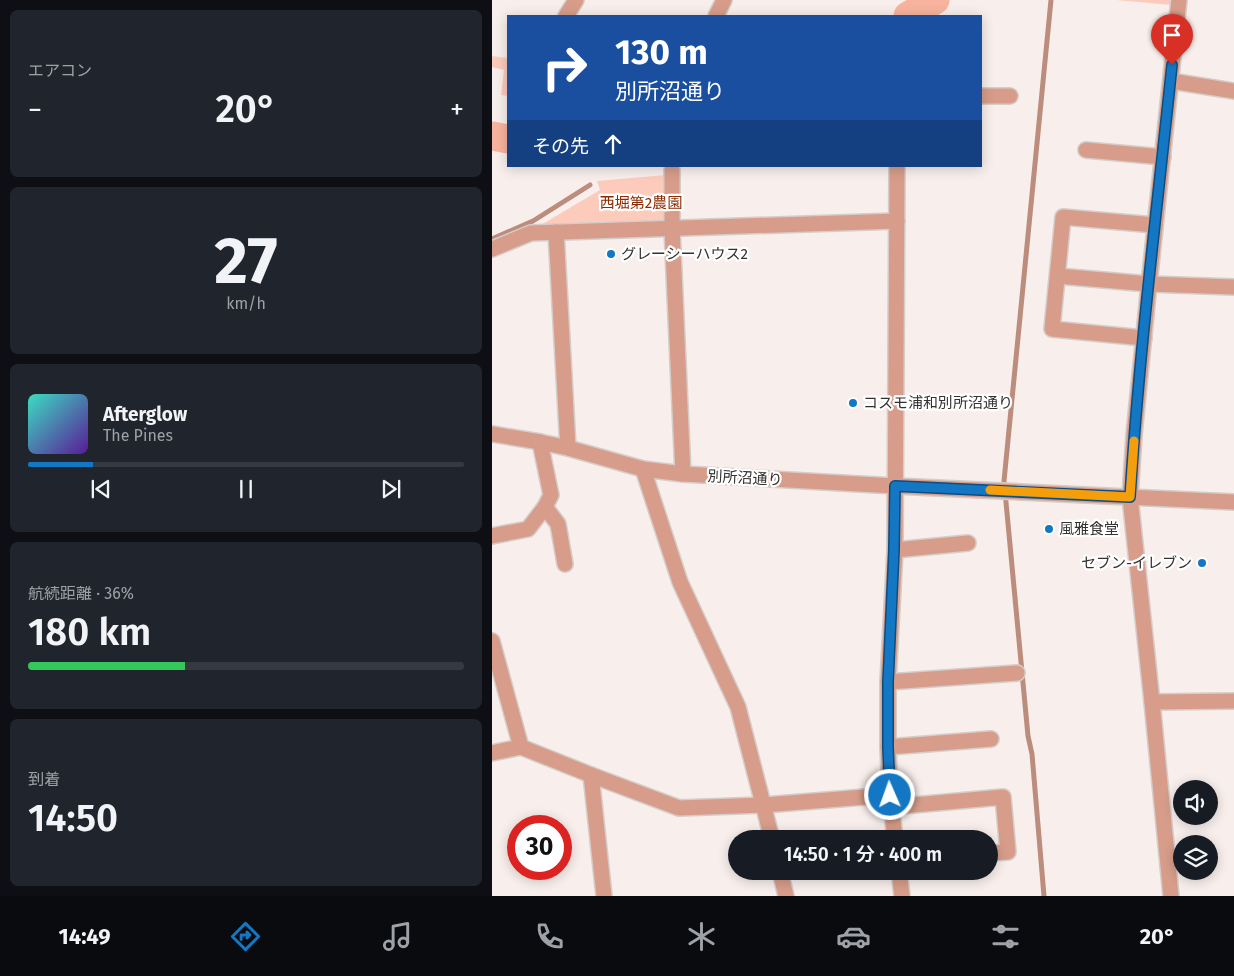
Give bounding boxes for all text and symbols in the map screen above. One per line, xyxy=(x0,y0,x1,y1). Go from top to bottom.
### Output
pin xyxy=(1151,14,1193,65)
icon: arrive xyxy=(1158,21,1186,49)
text: 130 m xyxy=(615,31,708,73)
icon: right xyxy=(532,35,597,100)
text: エアコン xyxy=(28,61,92,80)
text: 別所沼通り xyxy=(615,78,725,105)
text: 20° xyxy=(215,86,277,132)
text: − xyxy=(28,93,42,126)
text: + xyxy=(450,93,464,126)
icon: ahead xyxy=(599,130,627,158)
text: その先 xyxy=(532,135,589,158)
park label: 西堀第2農園 xyxy=(600,194,682,212)
text: 27 xyxy=(214,222,278,300)
place label: グレーシーハウス2 xyxy=(621,245,748,263)
marker: グレーシーハウス2 xyxy=(605,248,617,260)
text: km/h xyxy=(226,294,266,313)
place label: コスモ浦和別所沼通り xyxy=(863,394,1013,412)
marker: コスモ浦和別所沼通り xyxy=(847,397,859,409)
text: Afterglow xyxy=(103,403,187,426)
text: The Pines xyxy=(103,426,173,445)
street label: 別所沼通り xyxy=(707,467,783,489)
icon: previous xyxy=(87,475,115,503)
icon: pause xyxy=(232,475,260,503)
icon: next xyxy=(377,475,405,503)
place label: 風雅食堂 xyxy=(1059,520,1119,538)
marker: 風雅食堂 xyxy=(1043,523,1055,535)
place label: セブン-イレブン xyxy=(1081,554,1192,572)
marker: セブン-イレブン xyxy=(1196,557,1208,569)
text: 航続距離 · 36% xyxy=(28,584,134,603)
text: 180 km xyxy=(28,609,151,655)
position arrow xyxy=(863,768,915,820)
text: 到着 xyxy=(28,770,60,789)
map controls xyxy=(1173,780,1218,880)
button: sound xyxy=(1173,780,1218,825)
text: 14:50 xyxy=(28,795,118,841)
speed limit sign: 30 xyxy=(507,815,572,880)
button: layers xyxy=(1173,835,1218,880)
text: 14:50 · 1 分 · 400 m xyxy=(784,843,942,866)
icon: directions xyxy=(228,919,263,954)
icon: music xyxy=(380,919,415,954)
icon: phone xyxy=(532,919,567,954)
icon: climate xyxy=(684,919,719,954)
icon: car xyxy=(836,919,871,954)
icon: filters xyxy=(988,919,1023,954)
text: 14:49 xyxy=(59,923,111,950)
text: 20° xyxy=(1140,923,1175,950)

